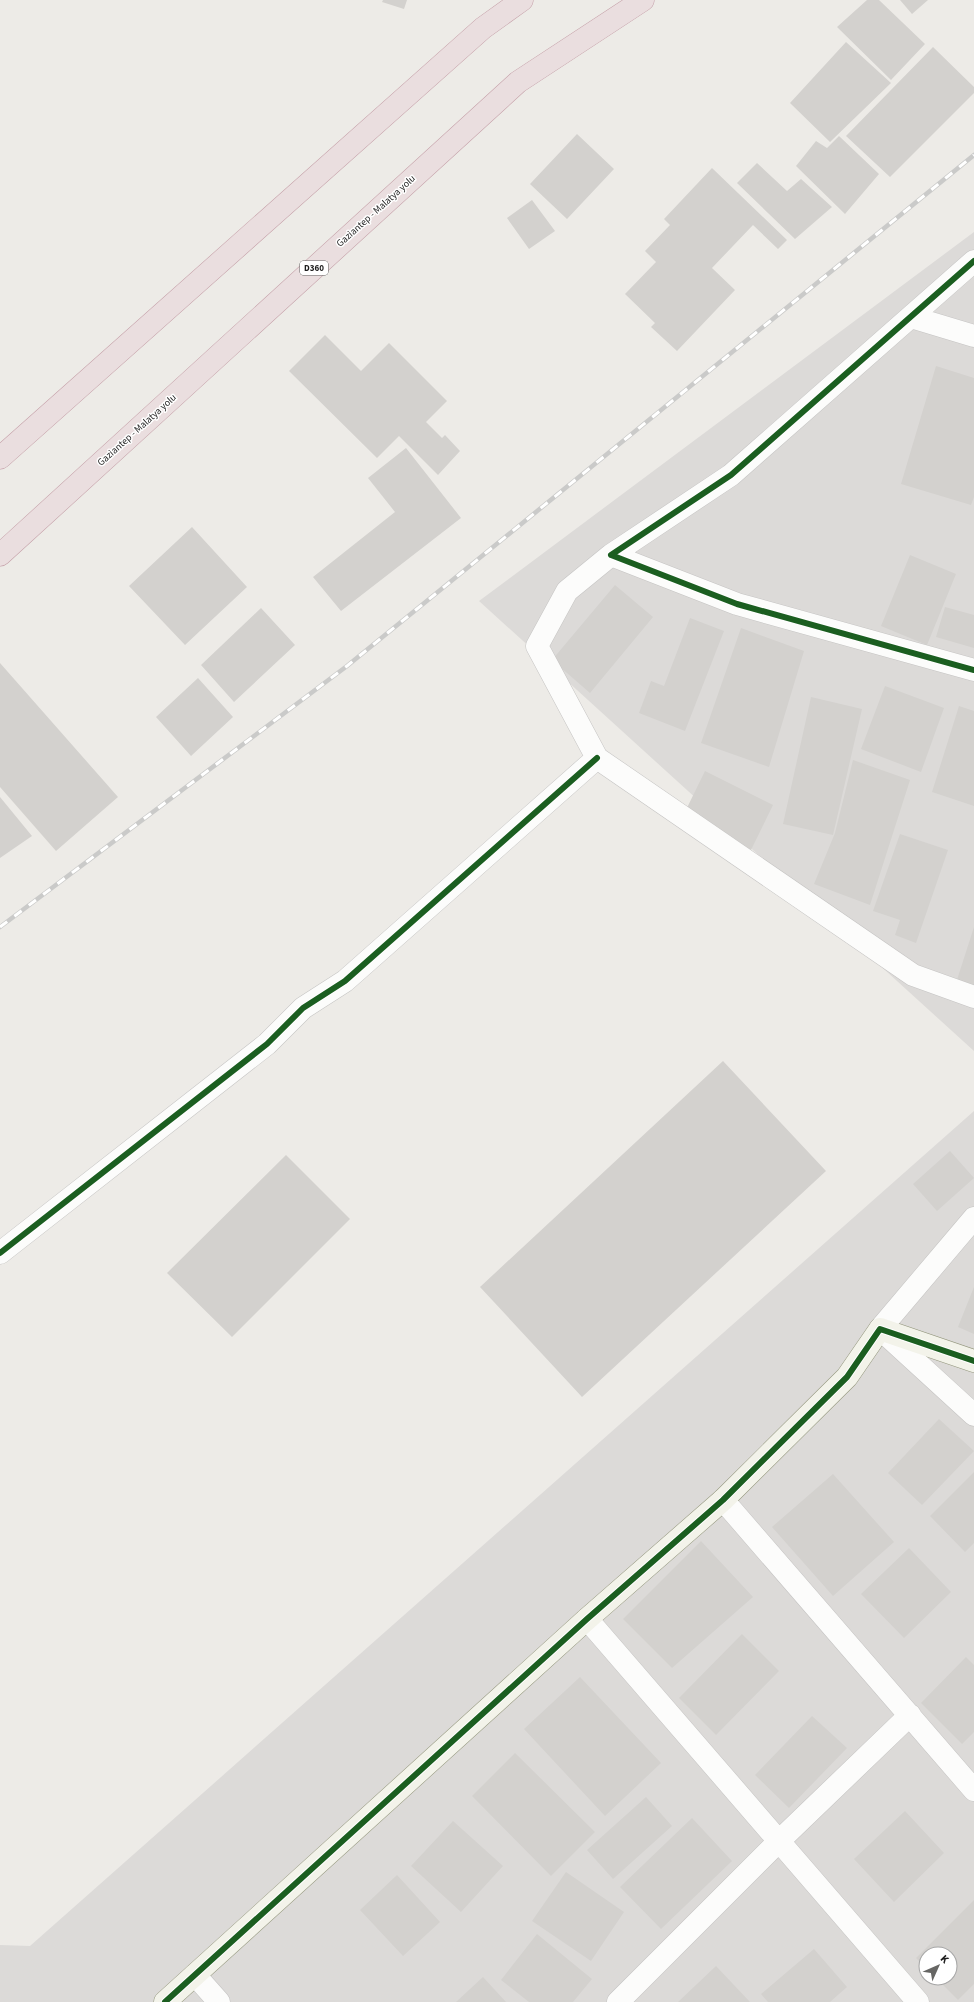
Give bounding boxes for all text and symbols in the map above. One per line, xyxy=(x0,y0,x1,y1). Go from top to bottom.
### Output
street label: Gaziantep - Malatya yolu xyxy=(333,172,419,250)
road number: D360 xyxy=(300,261,328,275)
street label: Gaziantep - Malatya yolu xyxy=(94,391,180,469)
north arrow xyxy=(918,1946,958,1986)
text: K xyxy=(937,1952,953,1967)

